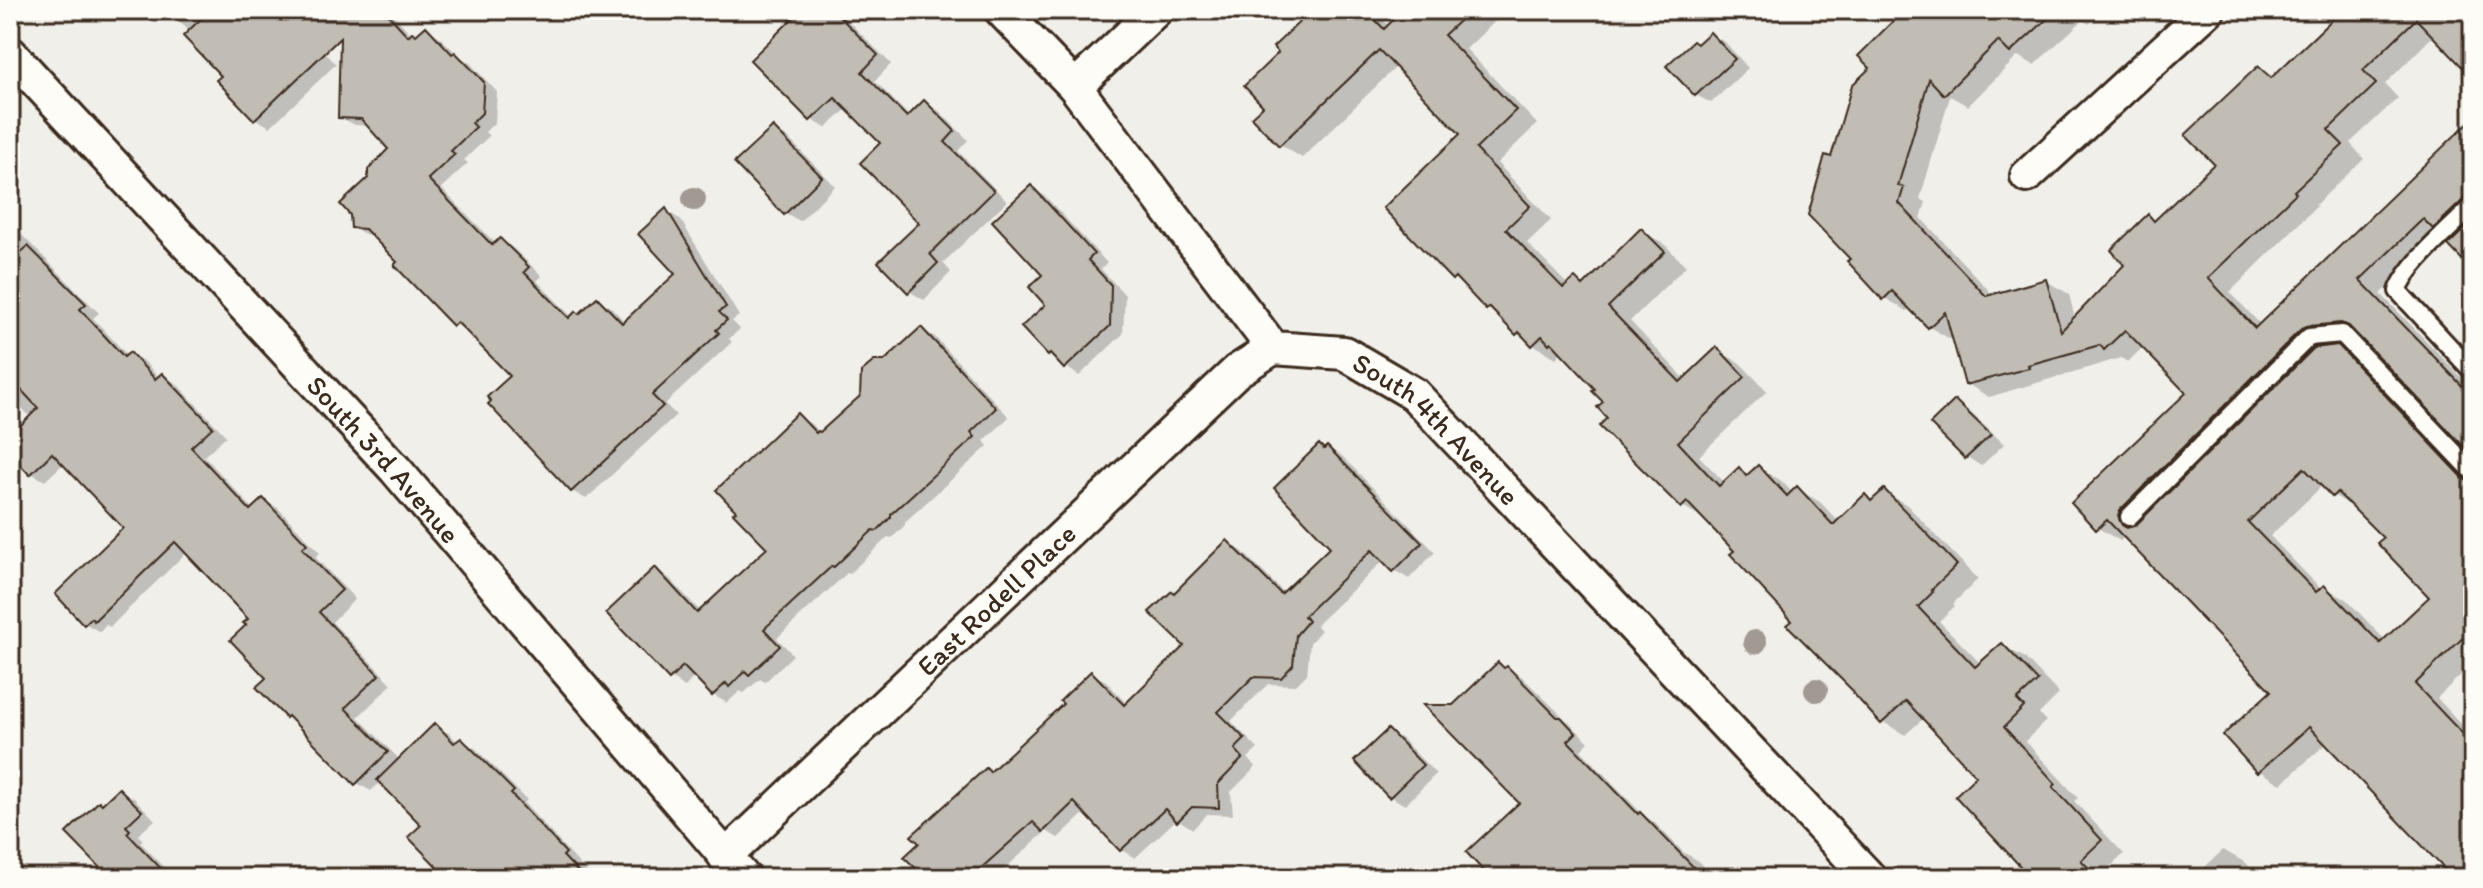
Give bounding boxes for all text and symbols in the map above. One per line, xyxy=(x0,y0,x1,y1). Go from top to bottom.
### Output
street label: South 4th Avenue xyxy=(1347,345,1527,512)
street label: South 3rd Avenue xyxy=(300,368,468,550)
street label: East Rodell Place xyxy=(910,516,1083,683)

